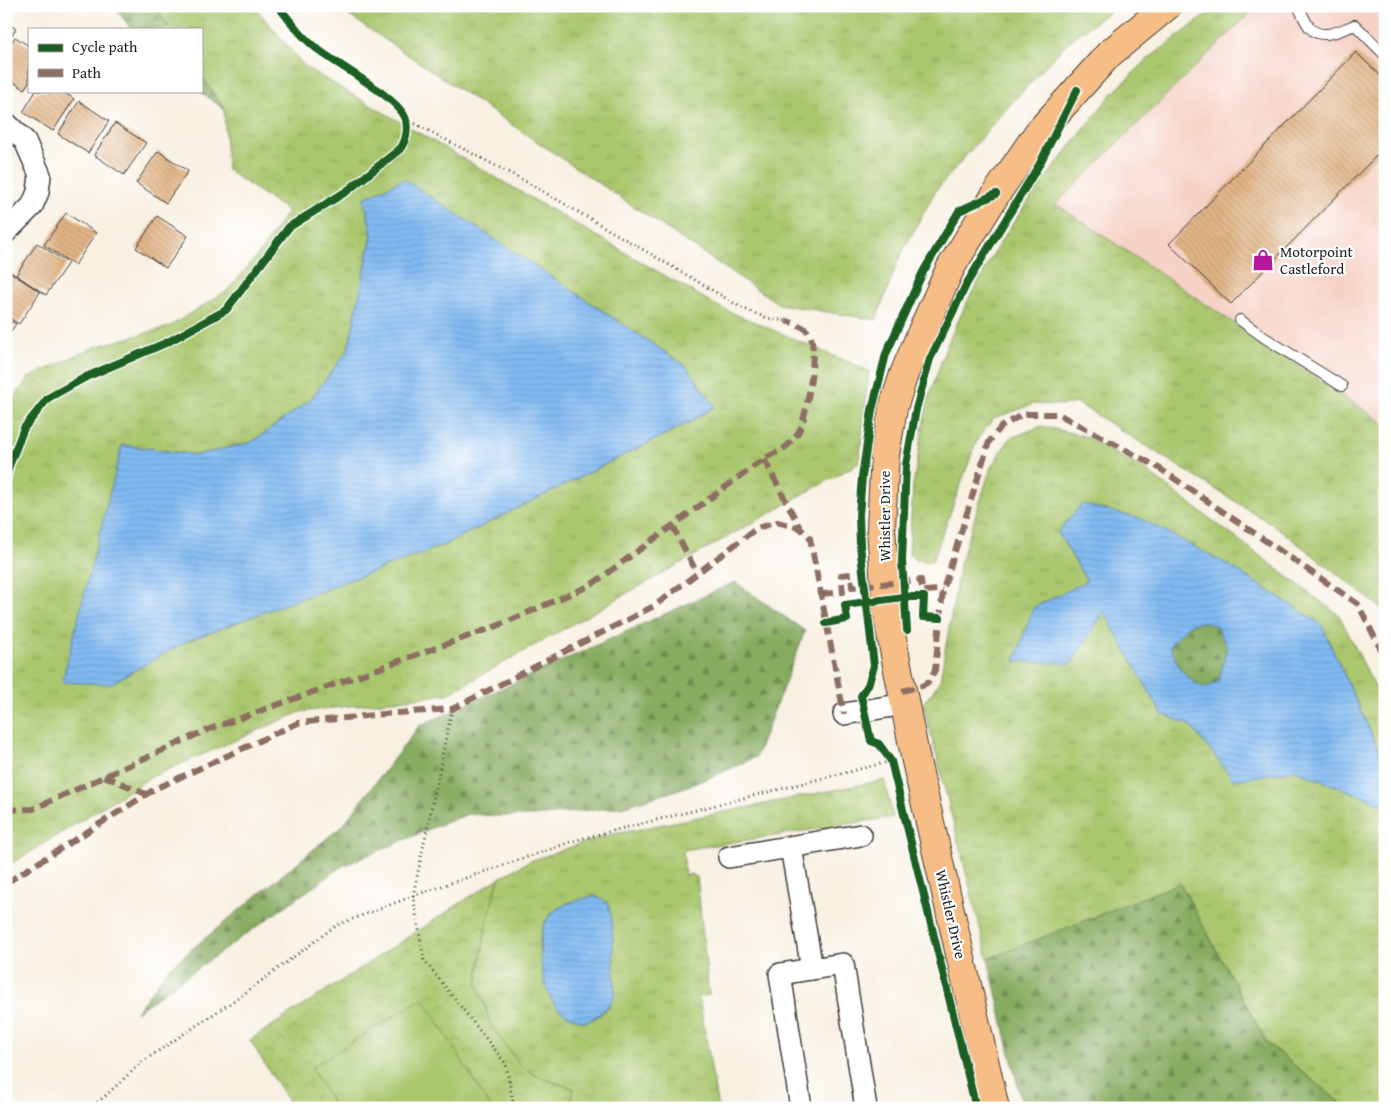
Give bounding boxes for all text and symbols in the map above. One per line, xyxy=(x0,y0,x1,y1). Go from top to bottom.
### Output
legend xyxy=(28,28,202,92)
text: Cycle path xyxy=(72,36,138,57)
text: Path xyxy=(72,62,101,83)
place label: Motorpoint Castleford xyxy=(1280,241,1353,279)
shop icon: Motorpoint Castleford xyxy=(1250,247,1276,273)
street label: Whistler Drive xyxy=(874,470,895,562)
street label: Whistler Drive xyxy=(931,867,971,961)

